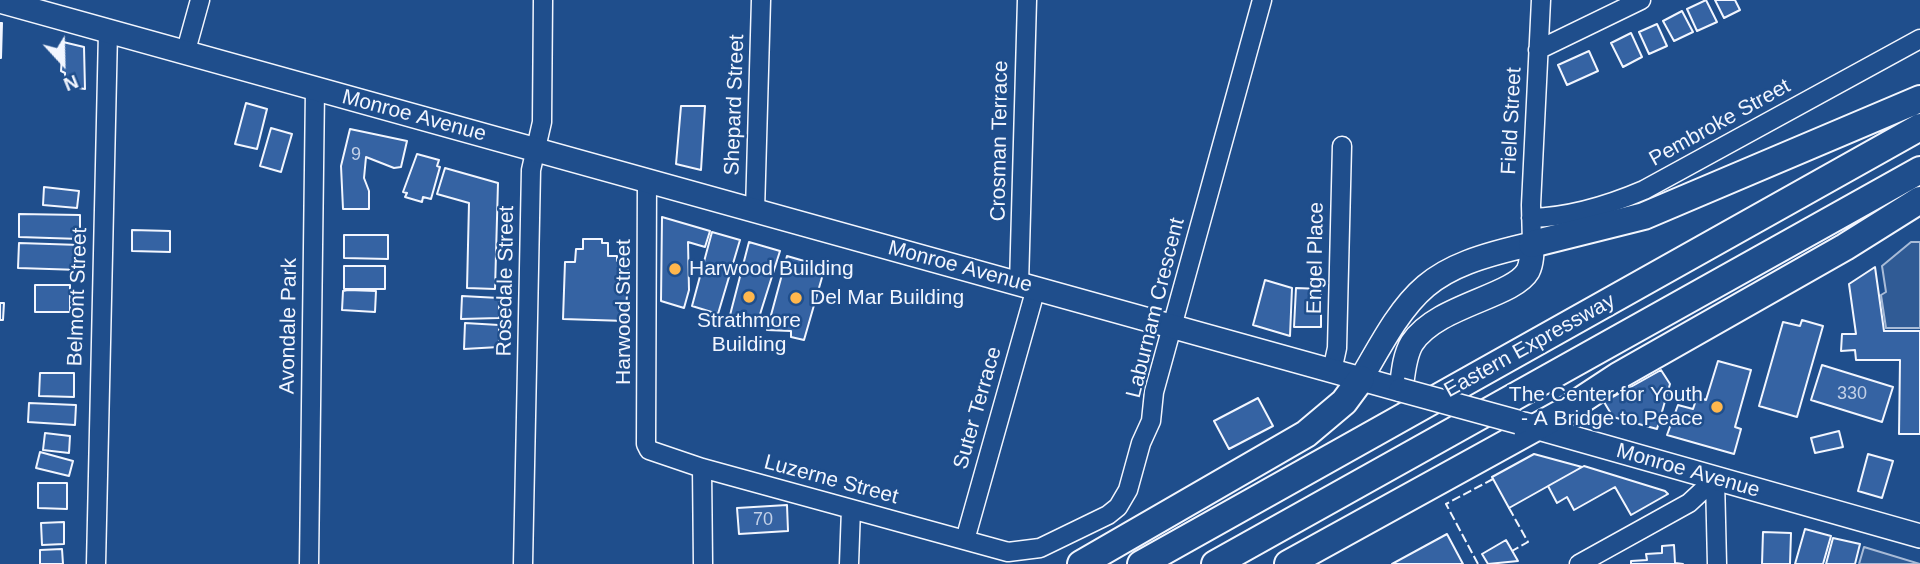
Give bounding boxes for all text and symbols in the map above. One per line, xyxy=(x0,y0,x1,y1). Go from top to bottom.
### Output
north arrow xyxy=(28,28,98,98)
street label: Shepard Street xyxy=(720,34,750,176)
street label: Crosman Terrace xyxy=(986,60,1014,222)
street label: Field Street xyxy=(1497,67,1527,175)
text: N xyxy=(61,71,81,95)
street label: Pembroke Street xyxy=(1645,74,1795,172)
street label: Monroe Avenue xyxy=(339,85,489,147)
house number: 9 xyxy=(351,144,361,166)
street label: Engel Place xyxy=(1302,202,1330,314)
street label: Rosedale Street xyxy=(492,205,520,357)
street label: Laburnam Crescent xyxy=(1121,215,1191,401)
street label: Belmont Street xyxy=(63,227,93,367)
street label: Monroe Avenue xyxy=(885,236,1035,298)
street label: Harwood Street xyxy=(611,239,637,385)
place label: Harwood Building xyxy=(689,256,854,282)
street label: Avondale Park xyxy=(275,258,303,394)
marker: Harwood Building xyxy=(667,261,683,277)
place label: Del Mar Building xyxy=(810,285,964,311)
marker: Strathmore Building xyxy=(741,289,757,305)
street label: Eastern Expressway xyxy=(1440,289,1620,403)
marker: Del Mar Building xyxy=(788,290,804,306)
place label: Strathmore Building xyxy=(697,308,801,358)
street label: Suter Terrace xyxy=(949,344,1007,472)
place label: The Center for Youth - A Bridge to Peace xyxy=(1509,382,1703,432)
house number: 330 xyxy=(1837,383,1867,405)
marker: The Center for Youth - A Bridge to Peace xyxy=(1709,399,1725,415)
street label: Monroe Avenue xyxy=(1613,439,1763,503)
street label: Luzerne Street xyxy=(761,450,901,510)
house number: 70 xyxy=(753,509,773,531)

